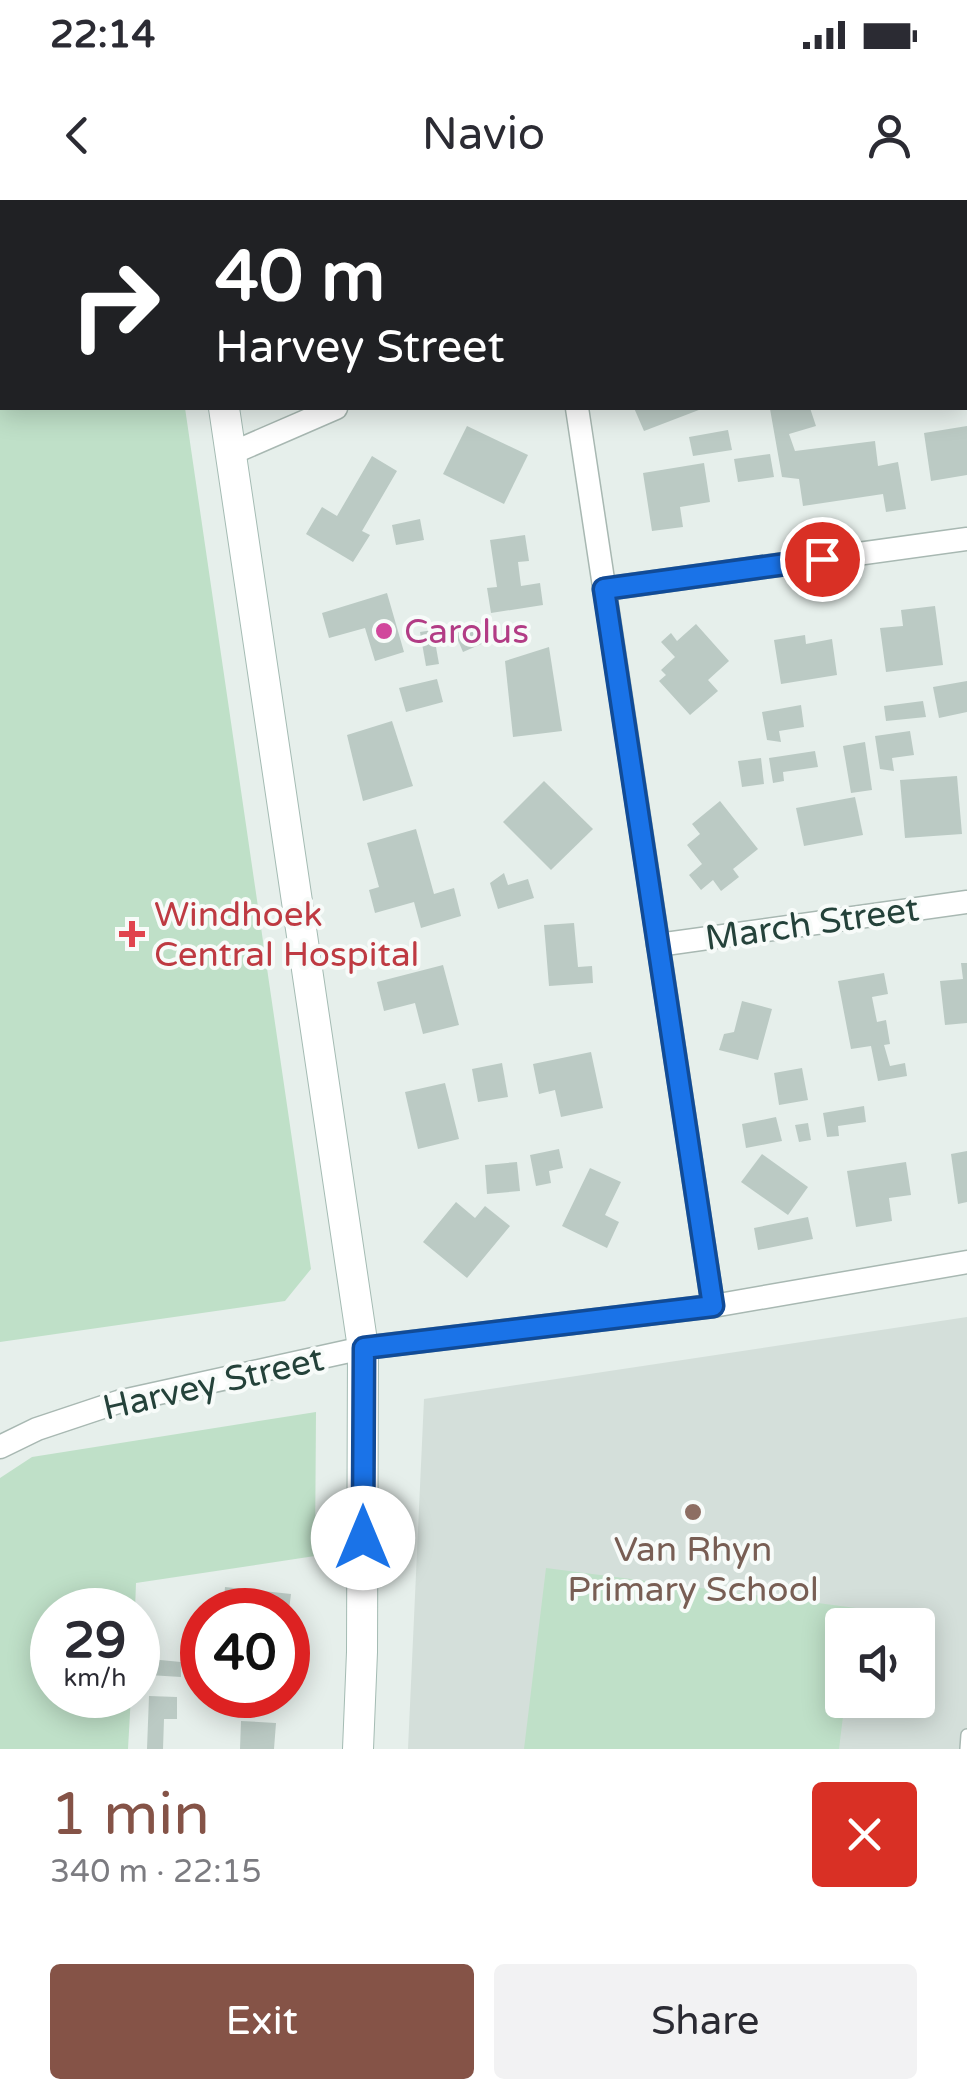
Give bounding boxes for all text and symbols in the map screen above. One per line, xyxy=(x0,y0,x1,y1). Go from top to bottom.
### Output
text: 22:14 xyxy=(50,12,155,58)
icon: back xyxy=(50,108,105,163)
text: Navio xyxy=(422,108,545,162)
icon: person xyxy=(862,108,917,163)
text: 40 m xyxy=(215,236,385,320)
icon: right xyxy=(50,240,180,370)
text: Harvey Street xyxy=(215,321,505,375)
pin xyxy=(780,517,865,602)
icon: arrive xyxy=(795,532,850,587)
place label: Carolus xyxy=(404,611,529,653)
marker: Carolus xyxy=(373,620,395,642)
street label: March Street xyxy=(703,888,922,960)
place label: Windhoek Central Hospital xyxy=(154,894,419,976)
marker: Windhoek Central Hospital xyxy=(119,921,145,947)
street label: Harvey Street xyxy=(99,1338,328,1430)
position arrow xyxy=(311,1486,415,1590)
marker: Van Rhyn Primary School xyxy=(682,1501,704,1523)
place label: Van Rhyn Primary School xyxy=(567,1529,819,1611)
speed limit sign: 40 xyxy=(180,1588,310,1718)
map controls xyxy=(825,1608,935,1718)
button: sound xyxy=(825,1608,935,1718)
text: 29 xyxy=(64,1611,126,1671)
text: km/h xyxy=(64,1663,126,1693)
text: 1 min xyxy=(50,1779,210,1851)
button: close xyxy=(812,1782,917,1887)
text: 340 m · 22:15 xyxy=(50,1853,262,1891)
button: Exit xyxy=(50,1964,474,2079)
button: Share xyxy=(494,1964,917,2079)

